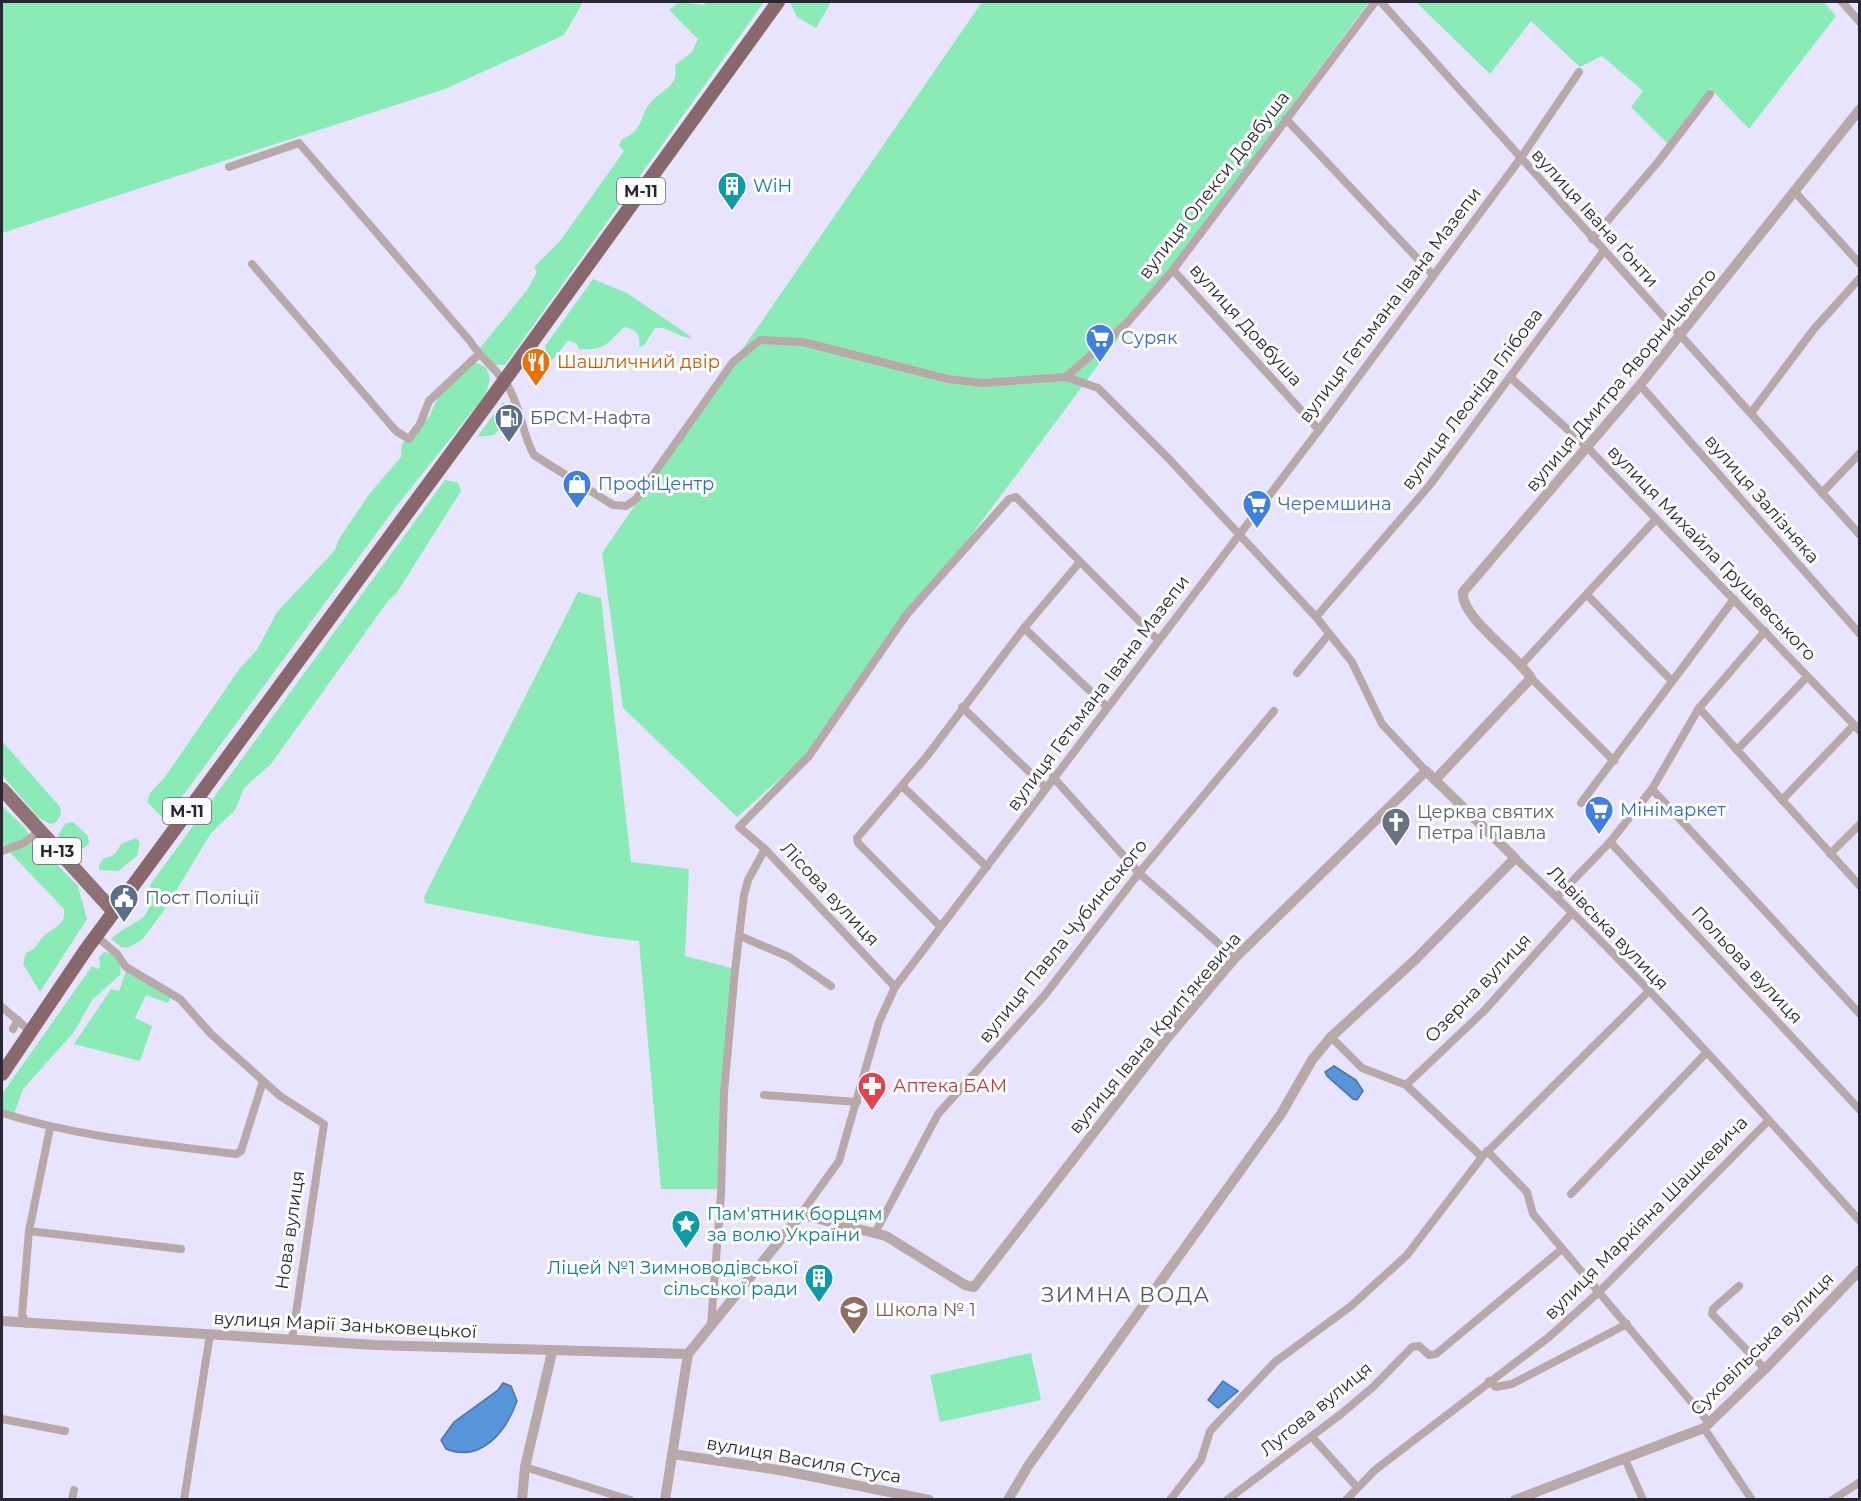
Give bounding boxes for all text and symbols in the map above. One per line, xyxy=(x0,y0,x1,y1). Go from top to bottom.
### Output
street label: вулиця Олекси Довбуша xyxy=(1134,87,1294,283)
street label: вулиця Івана Ґонти xyxy=(1527,144,1663,292)
building icon: WiH xyxy=(716,170,748,212)
place label: WiH xyxy=(753,175,792,197)
road number: М-11 xyxy=(617,178,665,204)
street label: вулиця Гетьмана Івана Мазепи xyxy=(1294,183,1486,427)
street label: вулиця Довбуша xyxy=(1185,259,1307,391)
street label: вулиця Дмитра Яворницького xyxy=(1521,264,1721,496)
street label: вулиця Леоніда Глібова xyxy=(1397,304,1547,494)
supermarket icon: Суряк xyxy=(1084,322,1116,364)
place label: Суряк xyxy=(1121,327,1178,349)
restaurant icon: Шашличний двір xyxy=(520,346,552,388)
place label: Шашличний двір xyxy=(557,351,720,373)
fuel station icon: БРСМ-Нафта xyxy=(493,402,525,444)
place label: БРСМ-Нафта xyxy=(530,407,651,429)
street label: вулиця Залізняка xyxy=(1700,430,1824,568)
street label: вулиця Михайла Грушевського xyxy=(1603,441,1821,665)
shop icon: ПрофіЦентр xyxy=(561,468,593,510)
place label: ПрофіЦентр xyxy=(598,473,714,495)
supermarket icon: Черемшина xyxy=(1241,488,1273,530)
place label: Черемшина xyxy=(1278,493,1391,515)
street label: вулиця Гетьмана Івана Мазепи xyxy=(1002,571,1194,815)
supermarket icon: Мінімаркет xyxy=(1583,794,1615,836)
road number: М-11 xyxy=(163,798,211,824)
place label: Мінімаркет xyxy=(1620,799,1726,821)
place label: Церква святих Петра і Павла xyxy=(1417,801,1555,844)
church icon: Церква святих Петра і Павла xyxy=(1380,806,1412,848)
street label: вулиця Павла Чубинського xyxy=(974,835,1152,1047)
street label: Лісова вулиця xyxy=(776,837,884,951)
road number: Н-13 xyxy=(33,838,81,864)
street label: Львівська вулиця xyxy=(1543,861,1673,995)
public building icon: Пост Поліції xyxy=(108,882,140,924)
place label: Пост Поліції xyxy=(145,887,259,909)
street label: Польова вулиця xyxy=(1687,902,1807,1028)
street label: вулиця Івана Крипʼякевича xyxy=(1064,928,1246,1138)
street label: Озерна вулиця xyxy=(1420,929,1536,1047)
pharmacy icon: Аптека БАМ xyxy=(856,1070,888,1112)
place label: Аптека БАМ xyxy=(893,1075,1007,1097)
street label: вулиця Маркіяна Шашкевича xyxy=(1540,1112,1752,1324)
street label: Нова вулиця xyxy=(271,1169,309,1291)
place label: Пам'ятник борцям за волю України xyxy=(707,1203,882,1246)
place icon: Пам'ятник борцям за волю України xyxy=(670,1208,702,1250)
place label: Ліцей №1 Зимноводівської сільської ради xyxy=(547,1257,798,1300)
building icon: Ліцей №1 Зимноводівської сільської ради xyxy=(803,1262,835,1304)
street label: Суховільська вулиця xyxy=(1686,1268,1838,1420)
district label: ЗИМНА ВОДА xyxy=(1041,1282,1211,1307)
school or university icon: Школа № 1 xyxy=(838,1294,870,1336)
place label: Школа № 1 xyxy=(875,1299,976,1321)
street label: вулиця Марії Заньковецької xyxy=(213,1307,477,1343)
street label: Лугова вулиця xyxy=(1256,1357,1376,1461)
street label: вулиця Василя Стуса xyxy=(705,1432,903,1488)

